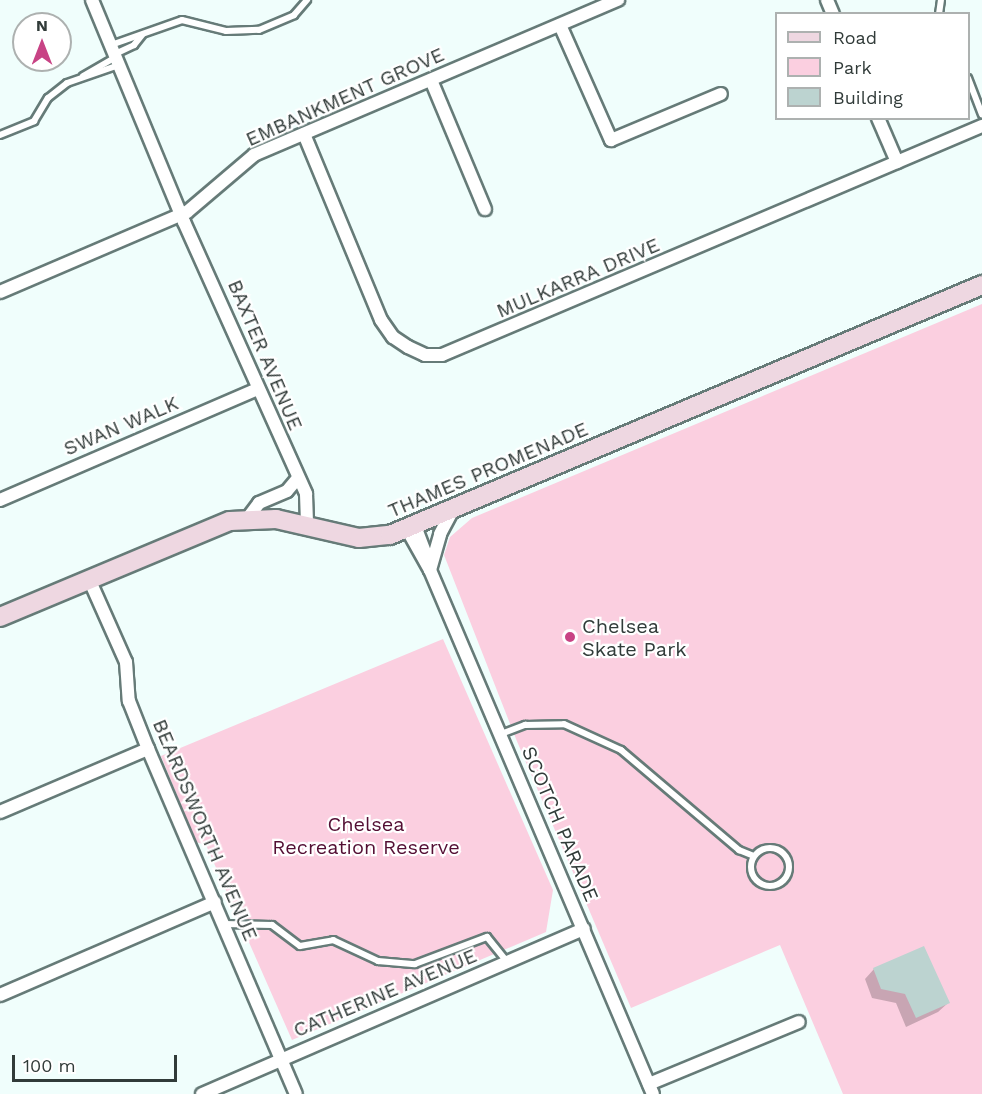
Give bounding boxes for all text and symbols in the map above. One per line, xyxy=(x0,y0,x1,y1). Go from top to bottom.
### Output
north arrow xyxy=(12,12,72,72)
legend xyxy=(775,12,970,120)
text: N xyxy=(36,16,48,35)
text: Road xyxy=(833,27,877,48)
street label: EMBANKMENT GROVE xyxy=(242,42,448,152)
text: Park xyxy=(833,57,872,78)
text: Building xyxy=(833,87,903,108)
street label: MULKARRA DRIVE xyxy=(493,233,663,323)
street label: BAXTER AVENUE xyxy=(222,276,308,434)
street label: SWAN WALK xyxy=(60,391,182,461)
street label: THAMES PROMENADE xyxy=(385,417,591,523)
place label: Chelsea Skate Park xyxy=(582,614,687,661)
marker: Chelsea Skate Park xyxy=(563,630,577,644)
street label: BEARDSWORTH AVENUE xyxy=(147,715,263,945)
street label: SCOTCH PARADE xyxy=(517,743,603,905)
park label: Chelsea Recreation Reserve xyxy=(272,812,460,859)
street label: CATHERINE AVENUE xyxy=(289,943,481,1043)
scale bar xyxy=(15,1043,180,1081)
text: 100 m xyxy=(23,1055,76,1076)

